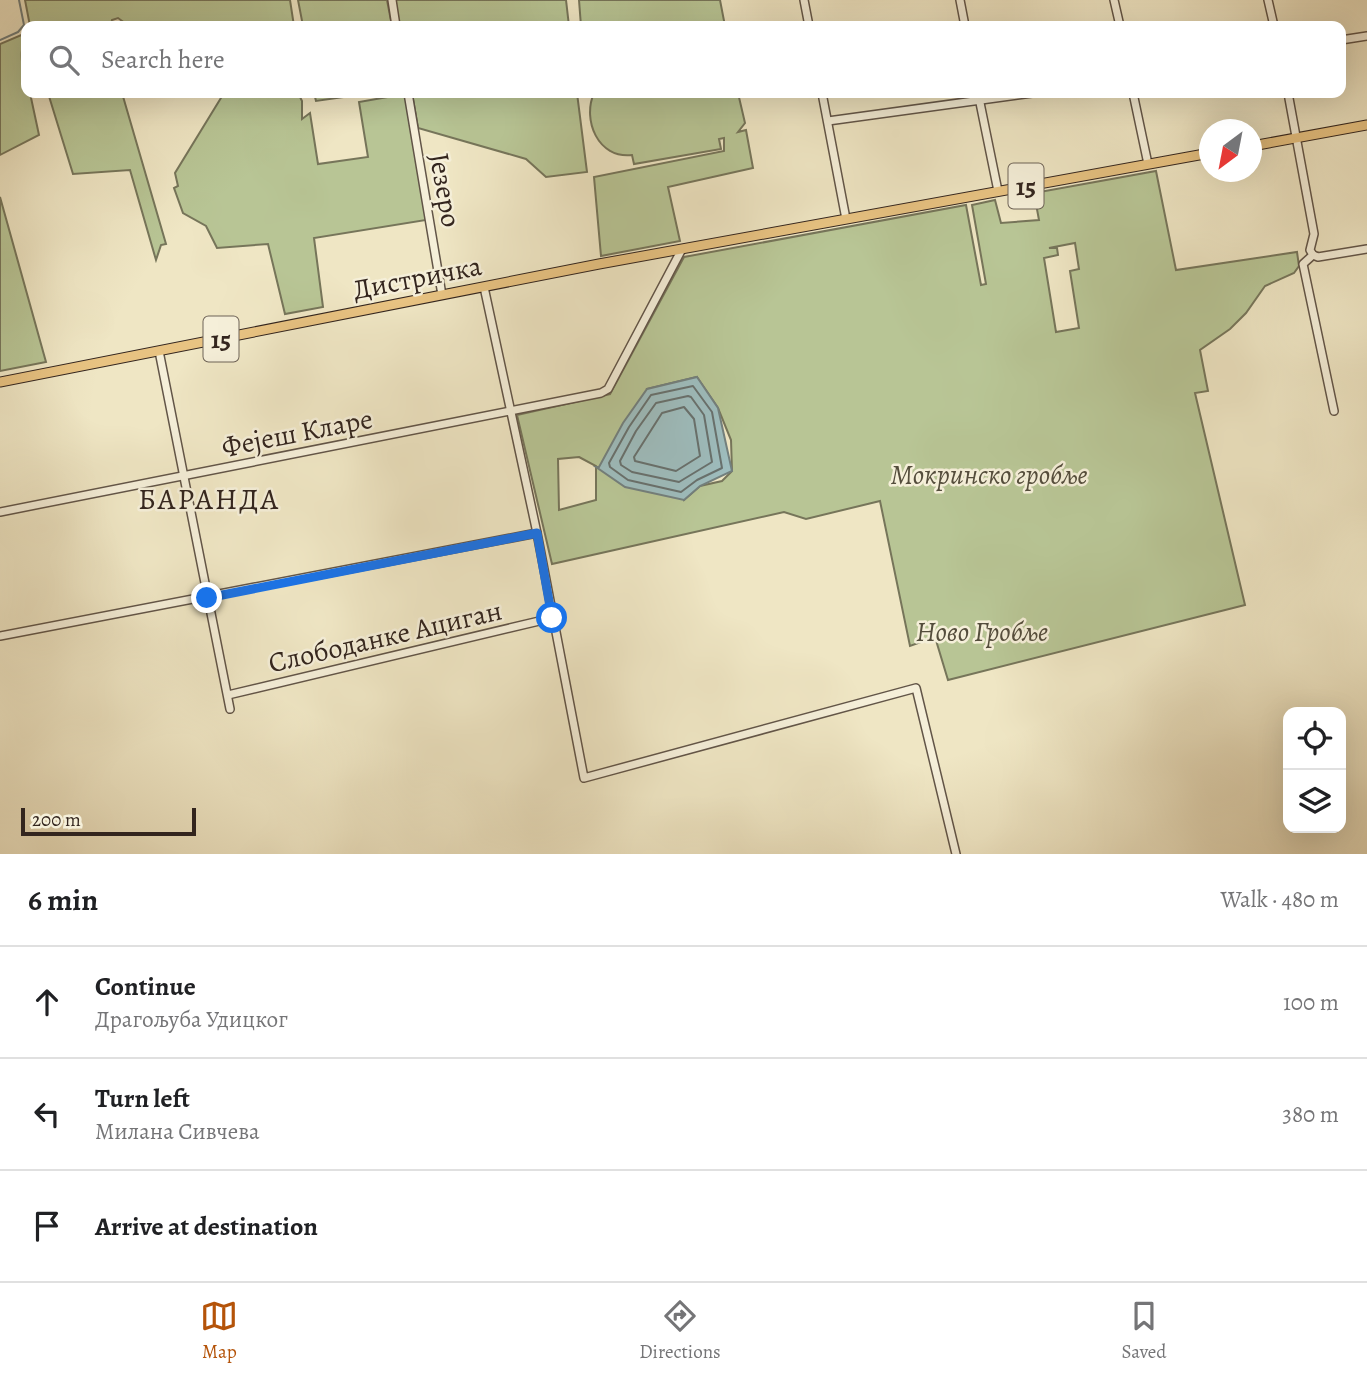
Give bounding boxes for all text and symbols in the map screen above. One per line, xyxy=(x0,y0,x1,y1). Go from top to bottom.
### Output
search box xyxy=(21,21,1346,98)
icon: search xyxy=(45,41,83,79)
text: Search here xyxy=(101,42,225,77)
north arrow xyxy=(1199,119,1262,182)
street label: Језеро xyxy=(420,150,470,230)
road number: 15 xyxy=(1009,164,1044,209)
street label: Дистричка xyxy=(350,247,485,309)
road number: 15 xyxy=(204,316,238,362)
street label: Фејеш Кларе xyxy=(219,400,376,466)
park label: Мокринско гробље xyxy=(890,456,1088,494)
district label: БАРАНДА xyxy=(138,479,280,519)
route end xyxy=(191,582,222,613)
street label: Слободанке Ациган xyxy=(265,592,506,682)
route start xyxy=(536,602,567,633)
park label: Ново Гробље xyxy=(916,613,1048,651)
map controls xyxy=(1283,707,1346,833)
button: locate xyxy=(1283,707,1346,770)
button: layers xyxy=(1283,770,1346,833)
scale bar xyxy=(21,805,196,837)
text: 200 m xyxy=(32,807,81,833)
text: 6 min xyxy=(28,880,98,920)
text: Walk · 480 m xyxy=(1220,884,1339,915)
text: Continue xyxy=(95,969,196,1004)
icon: ahead xyxy=(28,983,66,1021)
text: 100 m xyxy=(1283,987,1339,1018)
text: Драгољуба Удицког xyxy=(95,1004,288,1035)
text: Turn left xyxy=(95,1081,190,1116)
icon: left xyxy=(28,1095,66,1133)
text: 380 m xyxy=(1282,1099,1339,1130)
text: Милана Сивчева xyxy=(95,1116,260,1147)
icon: arrive xyxy=(28,1207,66,1245)
text: Arrive at destination xyxy=(95,1209,318,1244)
tab: Map xyxy=(200,1297,238,1365)
tab: Directions xyxy=(639,1297,721,1365)
tab: Saved xyxy=(1122,1297,1167,1365)

